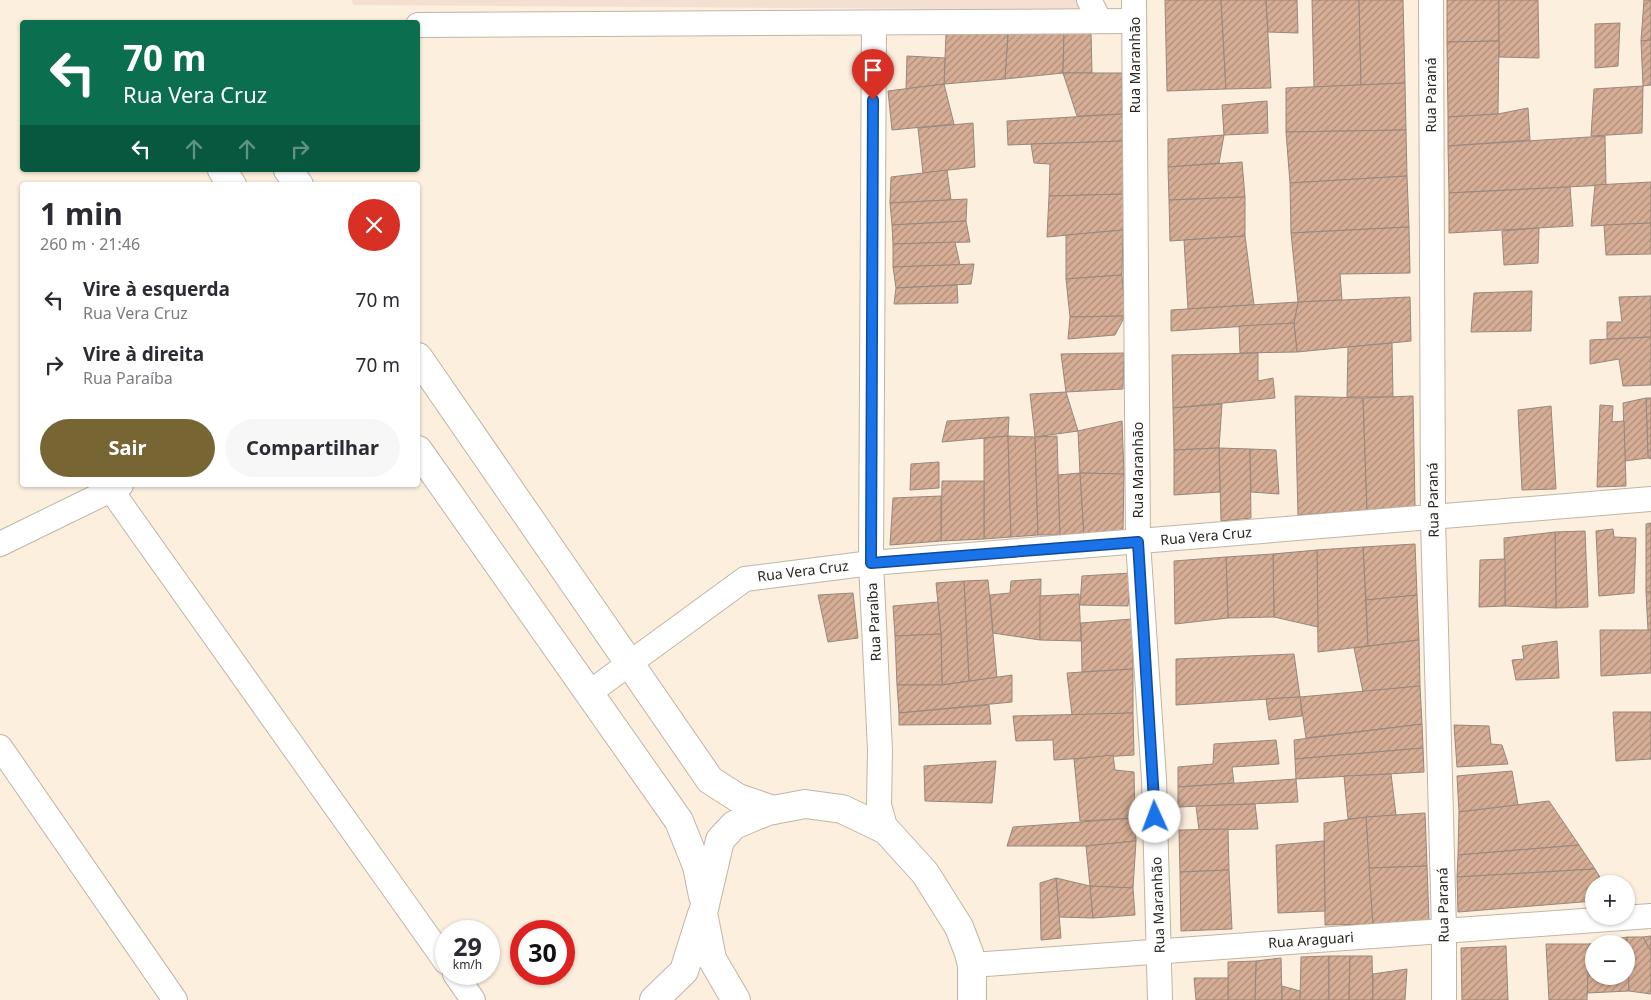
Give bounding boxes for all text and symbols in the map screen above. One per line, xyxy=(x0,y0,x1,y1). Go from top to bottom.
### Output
street label: Rua Maranhão xyxy=(1125,17,1144,113)
text: 70 m xyxy=(123,34,206,81)
icon: left xyxy=(40,40,105,105)
pin xyxy=(852,49,894,100)
icon: arrive xyxy=(859,56,887,84)
street label: Rua Paraná xyxy=(1421,57,1440,133)
text: Rua Vera Cruz xyxy=(123,79,267,109)
icon: left xyxy=(127,135,155,163)
icon: ahead xyxy=(180,135,208,163)
icon: ahead xyxy=(233,135,261,163)
icon: right xyxy=(286,135,314,163)
text: 1 min xyxy=(40,193,123,234)
button: close xyxy=(348,199,400,251)
text: 260 m · 21:46 xyxy=(40,233,140,255)
text: Vire à esquerda xyxy=(83,276,230,302)
icon: left xyxy=(40,286,68,314)
text: 70 m xyxy=(356,287,400,313)
text: Rua Vera Cruz xyxy=(83,302,188,324)
text: Vire à direita xyxy=(83,341,204,367)
icon: right xyxy=(40,351,68,379)
text: 70 m xyxy=(356,352,400,378)
text: Rua Paraíba xyxy=(83,367,173,389)
button: Sair xyxy=(40,419,215,477)
button: Compartilhar xyxy=(225,419,400,477)
street label: Rua Maranhão xyxy=(1128,422,1147,518)
street label: Rua Paraná xyxy=(1422,462,1443,538)
street label: Rua Vera Cruz xyxy=(1159,522,1253,549)
street label: Rua Vera Cruz xyxy=(756,555,850,586)
street label: Rua Paraíba xyxy=(862,582,885,662)
position arrow xyxy=(1128,790,1180,842)
street label: Rua Maranhão xyxy=(1146,857,1169,954)
street label: Rua Paraná xyxy=(1432,867,1453,943)
map controls xyxy=(1585,875,1635,985)
button: + xyxy=(1585,875,1635,925)
speed limit sign: 30 xyxy=(510,920,575,985)
street label: Rua Araguari xyxy=(1268,927,1354,952)
text: 29 xyxy=(453,929,482,963)
button: − xyxy=(1585,935,1635,985)
text: km/h xyxy=(453,956,482,973)

